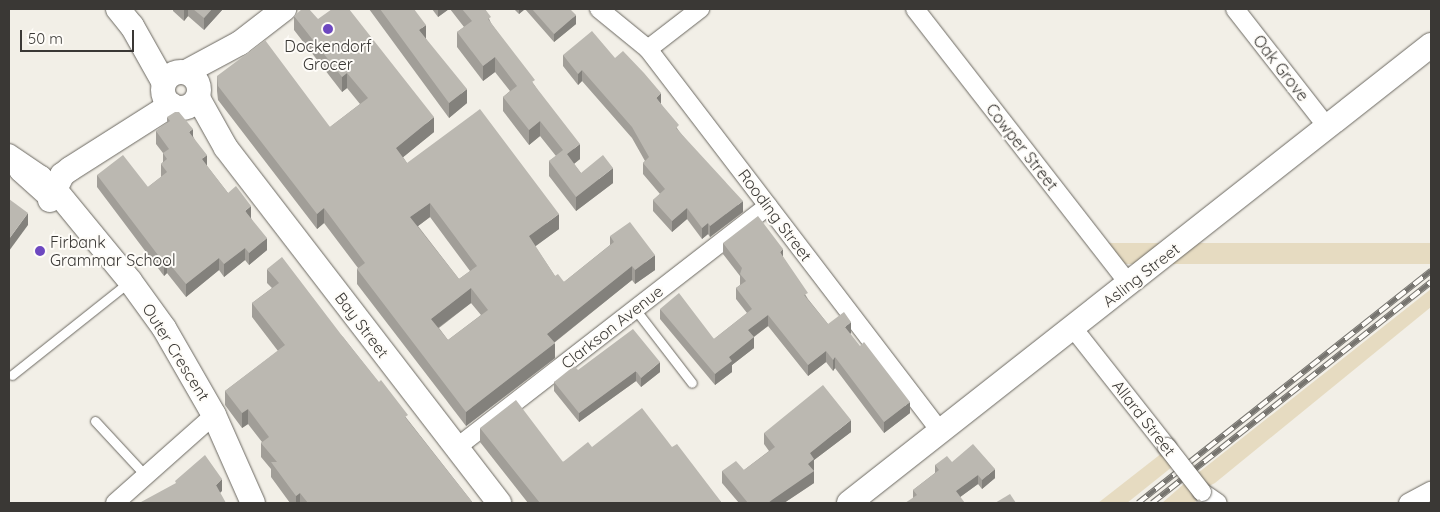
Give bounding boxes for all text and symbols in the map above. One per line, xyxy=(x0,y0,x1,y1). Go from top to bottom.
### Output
scale bar xyxy=(22,20,136,52)
marker: Dockendorf Grocer xyxy=(322,23,334,35)
text: 50 m xyxy=(28,29,63,48)
street label: Oak Grove xyxy=(1249,31,1313,105)
place label: Dockendorf Grocer xyxy=(284,36,372,74)
street label: Cowper Street xyxy=(982,100,1062,194)
street label: Rooding Street xyxy=(734,165,816,265)
place label: Firbank Grammar School xyxy=(50,232,176,270)
street label: Asling Street xyxy=(1099,239,1183,311)
marker: Firbank Grammar School xyxy=(34,245,46,257)
street label: Clarkson Avenue xyxy=(557,281,667,373)
street label: Bay Street xyxy=(331,288,393,362)
street label: Outer Crescent xyxy=(138,300,214,404)
street label: Allard Street xyxy=(1108,376,1180,460)

